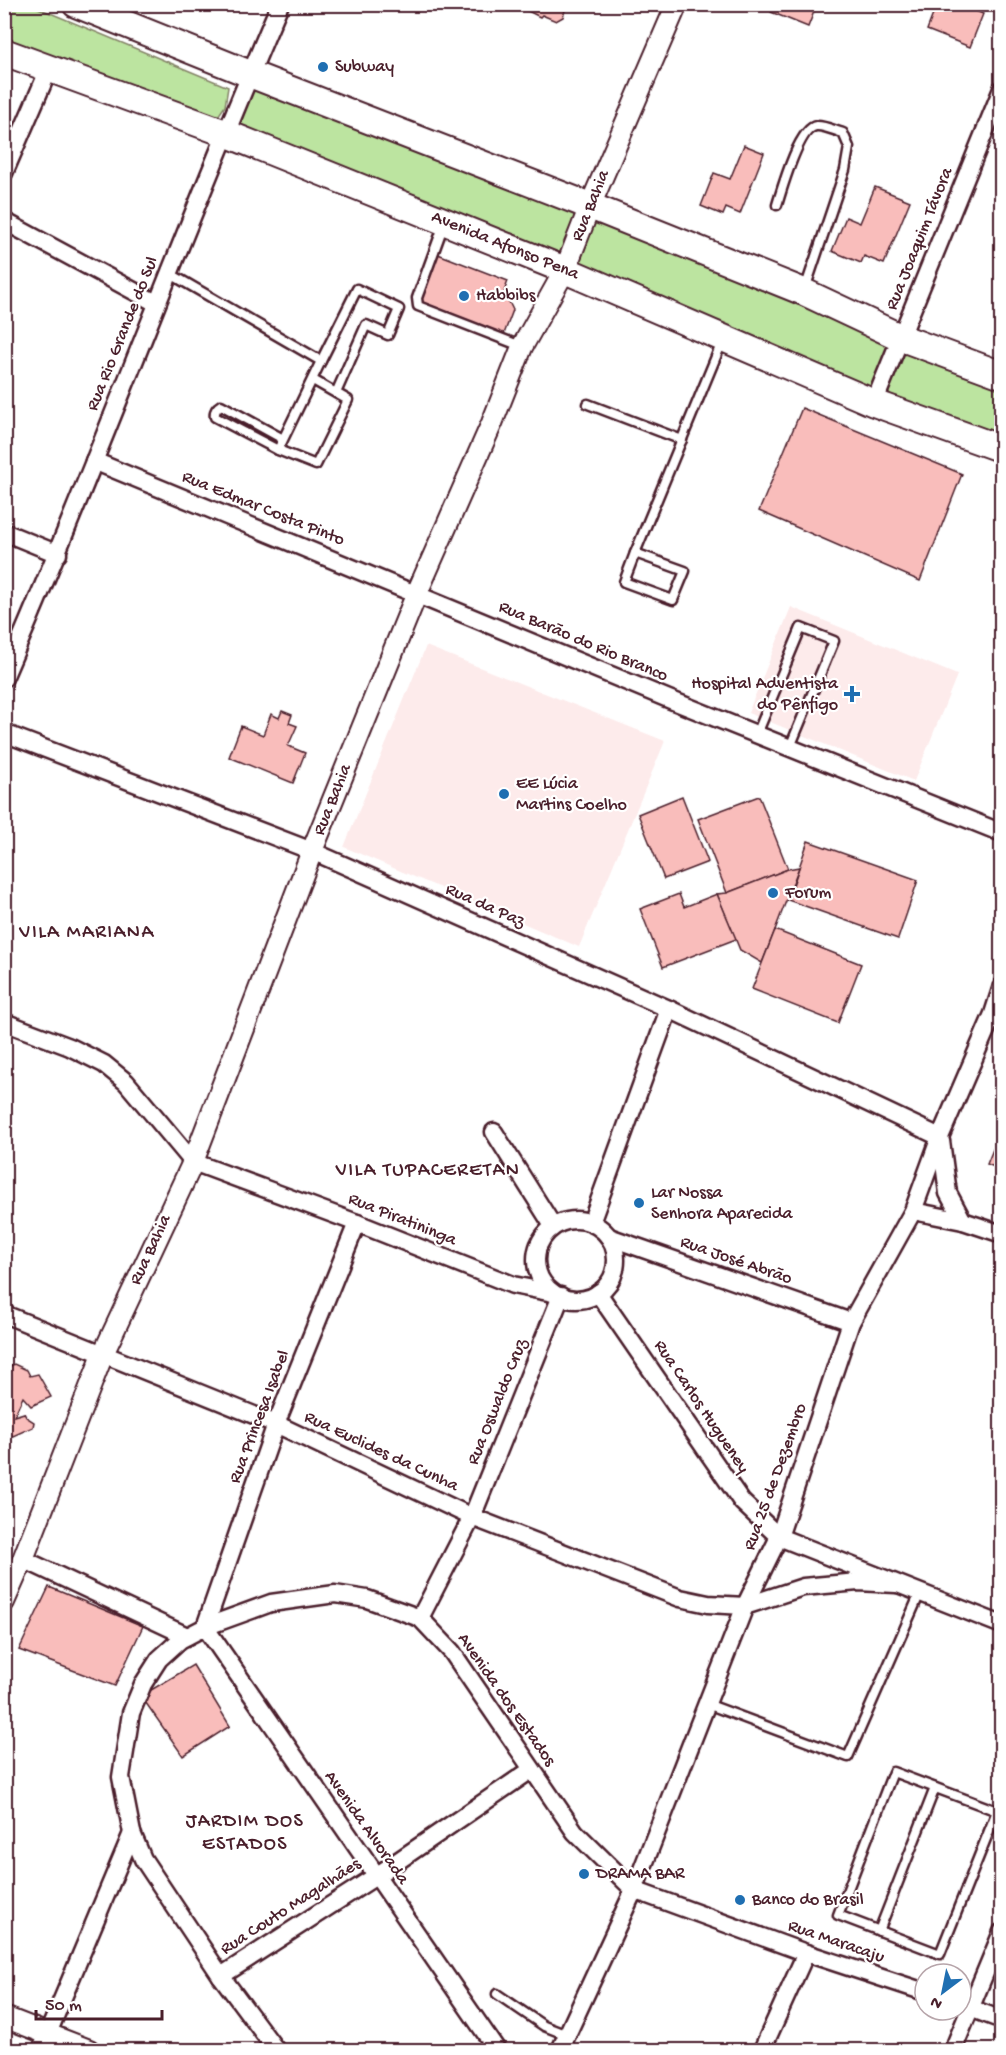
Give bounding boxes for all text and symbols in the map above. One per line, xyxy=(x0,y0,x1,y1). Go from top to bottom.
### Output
place label: Subway xyxy=(335,57,394,78)
marker: Subway xyxy=(316,60,330,74)
street label: Rua Joaquim Távora xyxy=(882,164,959,313)
street label: Rua Bahia xyxy=(567,166,615,245)
street label: Avenida Afonso Pena xyxy=(428,207,583,286)
street label: Rua Rio Grande do Sul xyxy=(82,254,164,414)
place label: Habbibs xyxy=(476,286,537,307)
marker: Habbibs xyxy=(457,289,471,303)
street label: Rua Edmar Costa Pinto xyxy=(179,467,347,551)
street label: Rua Barão do Rio Branco xyxy=(495,597,671,687)
place label: Hospital Adventista do Pênfigo xyxy=(691,674,839,716)
marker: Hospital Adventista do Pênfigo xyxy=(843,685,861,703)
street label: Rua Bahia xyxy=(309,760,357,839)
place label: EE Lúcia Martins Coelho xyxy=(516,774,627,816)
marker: EE Lúcia Martins Coelho xyxy=(497,787,511,801)
street label: Rua da Paz xyxy=(442,879,529,933)
place label: Forum xyxy=(784,883,831,904)
marker: Forum xyxy=(766,886,780,900)
district label: VILA MARIANA xyxy=(18,922,155,945)
district label: VILA TUPACERETAN xyxy=(335,1160,520,1183)
place label: Lar Nossa Senhora Aparecida xyxy=(651,1183,794,1225)
street label: Rua Piratininga xyxy=(345,1189,460,1252)
marker: Lar Nossa Senhora Aparecida xyxy=(632,1196,646,1210)
street label: Rua Bahia xyxy=(126,1211,177,1288)
street label: Rua José Abrão xyxy=(677,1232,795,1290)
street label: Rua Oswaldo Cruz xyxy=(463,1335,533,1468)
street label: Rua Carlos Hugueney xyxy=(649,1337,753,1478)
street label: Rua Princesa Isabel xyxy=(225,1347,295,1487)
street label: Rua 25 de Dezembro xyxy=(740,1401,812,1553)
street label: Rua Euclides da Cunha xyxy=(301,1407,462,1497)
street label: Avenida dos Estados xyxy=(452,1629,561,1772)
street label: Avenida Alvorada xyxy=(319,1767,414,1890)
district label: JARDIM DOS ESTADOS xyxy=(186,1811,304,1857)
street label: Rua Couto Magalhães xyxy=(217,1853,366,1960)
place label: DRAMA BAR xyxy=(595,1864,685,1885)
marker: DRAMA BAR xyxy=(577,1867,591,1881)
place label: Banco do Brasil xyxy=(751,1890,864,1911)
marker: Banco do Brasil xyxy=(733,1893,747,1907)
street label: Rua Maracaju xyxy=(785,1916,888,1969)
north arrow xyxy=(913,1962,973,2022)
scale bar xyxy=(36,1983,162,2021)
text: N xyxy=(927,1991,946,2013)
text: 50 m xyxy=(45,1996,82,2017)

